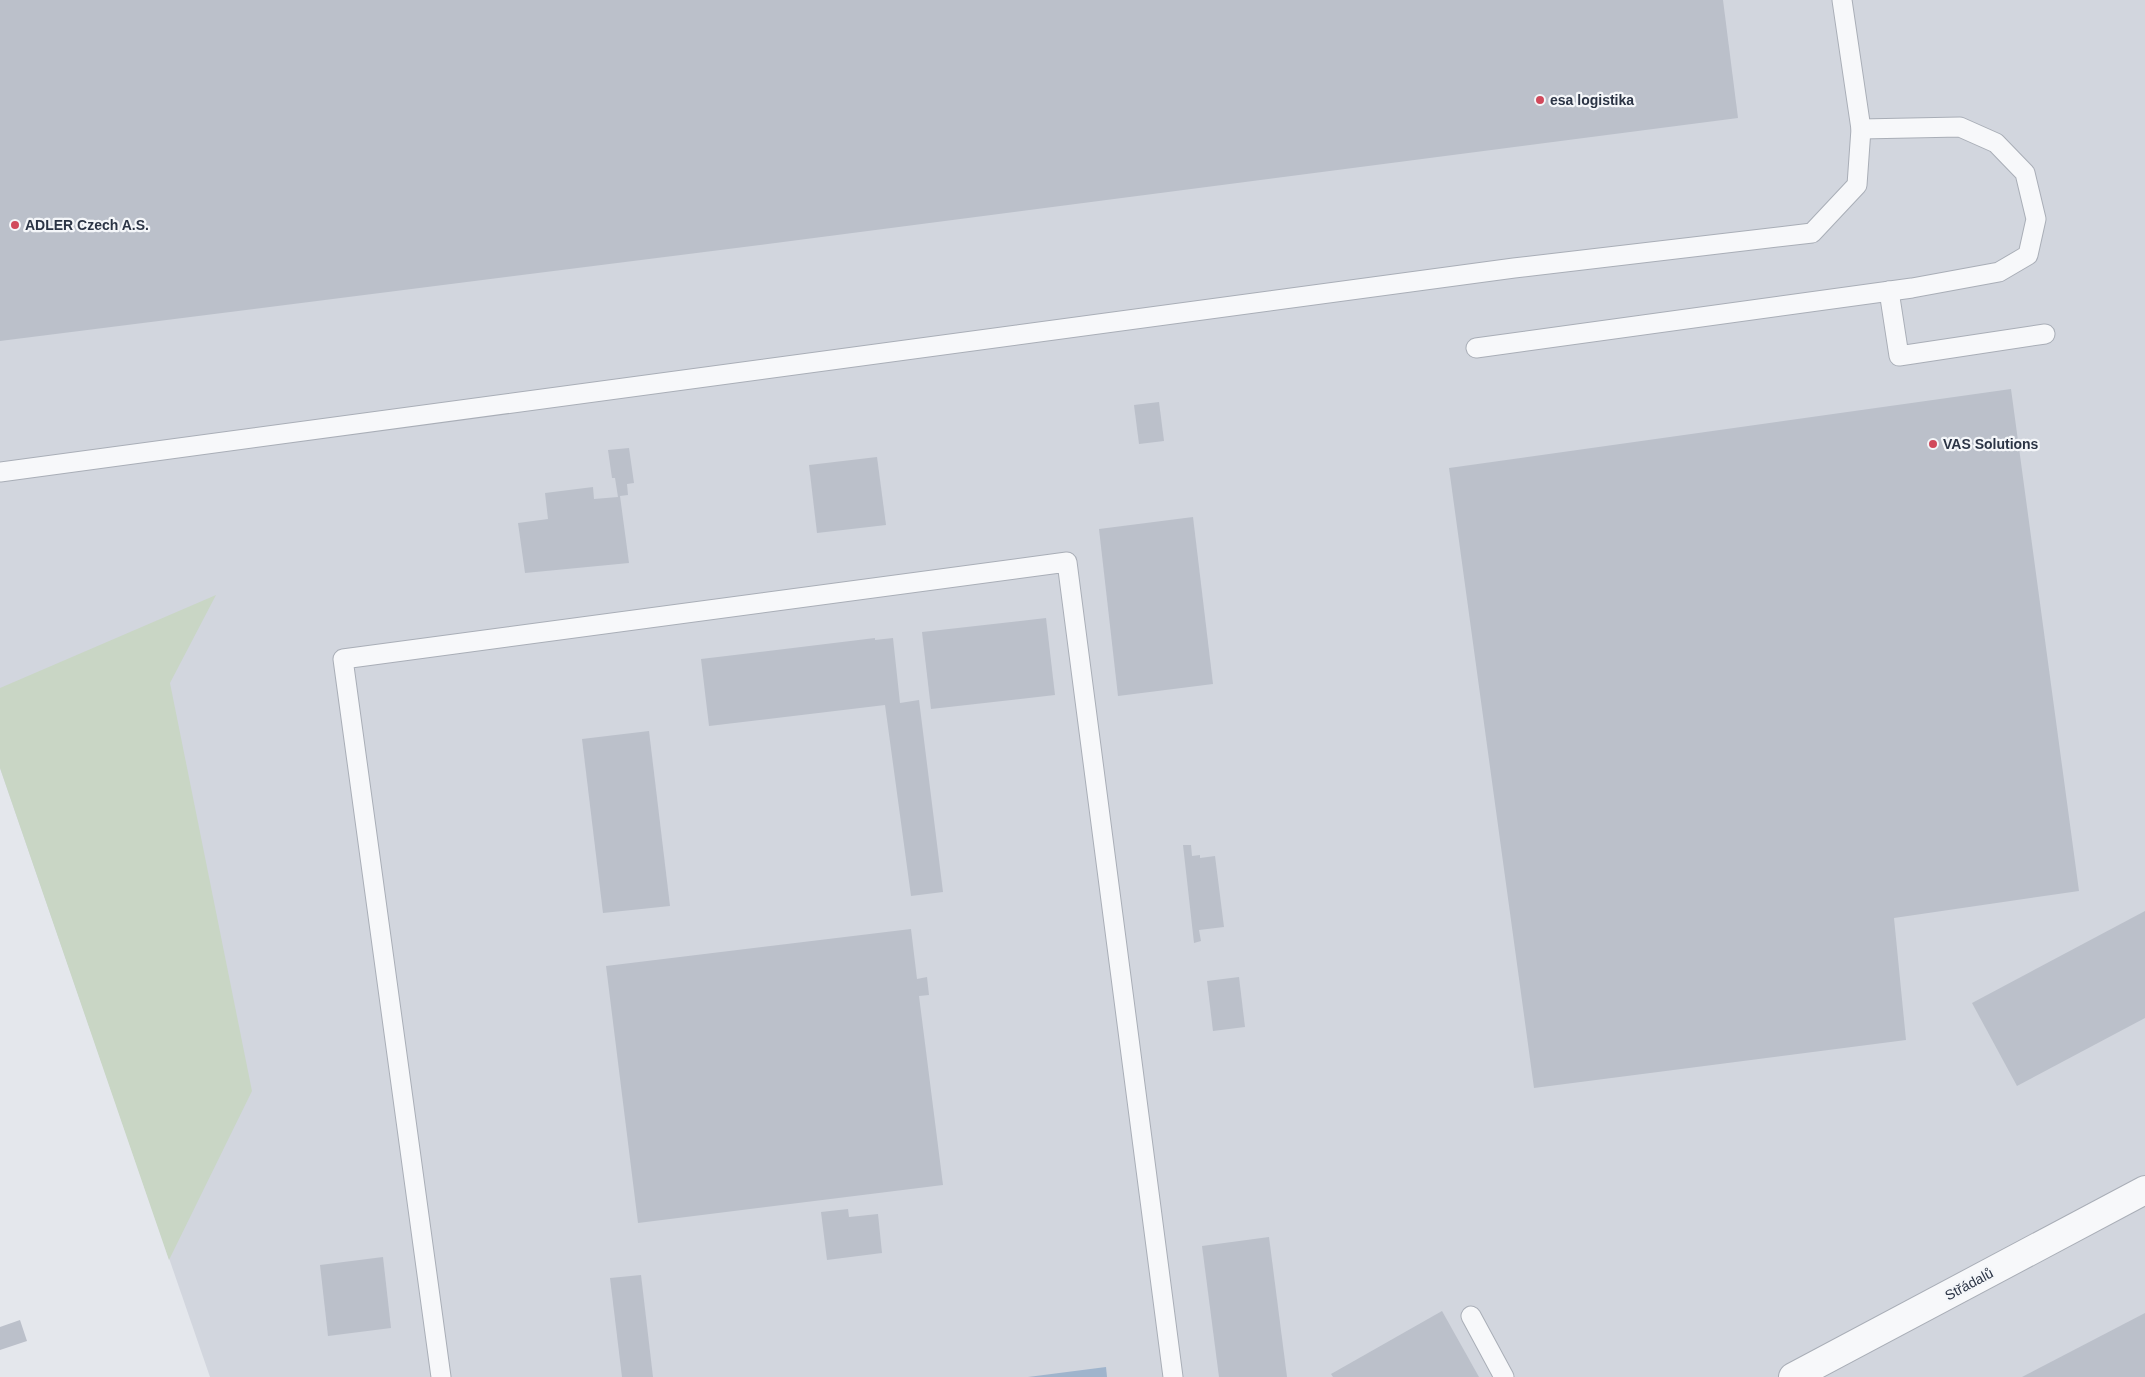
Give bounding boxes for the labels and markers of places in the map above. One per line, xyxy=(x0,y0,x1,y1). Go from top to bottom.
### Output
place label: esa logistika xyxy=(1550,92,1634,108)
marker: esa logistika xyxy=(1534,94,1546,106)
place label: ADLER Czech A.S. xyxy=(25,217,149,233)
marker: ADLER Czech A.S. xyxy=(9,219,21,231)
place label: VAS Solutions xyxy=(1943,436,2039,452)
marker: VAS Solutions xyxy=(1927,438,1939,450)

